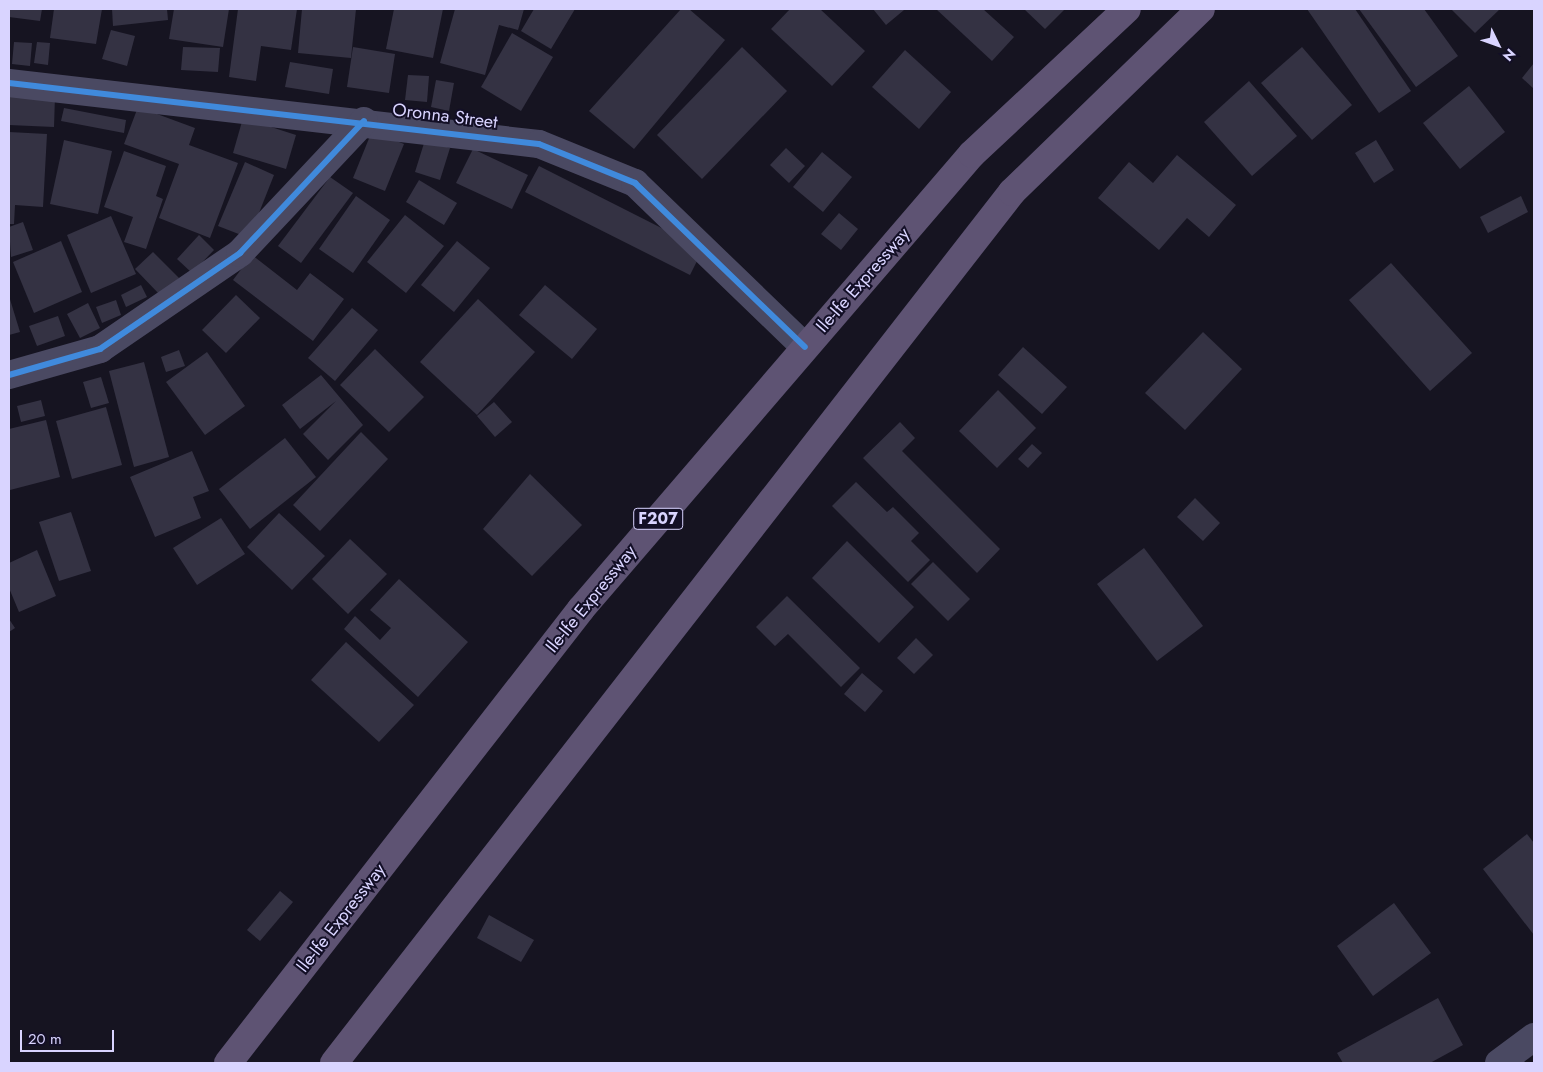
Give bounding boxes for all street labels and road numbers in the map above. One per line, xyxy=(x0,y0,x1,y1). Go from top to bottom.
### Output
street label: Oronna Street xyxy=(391,99,499,133)
street label: Ile-Ife Expressway xyxy=(812,223,914,337)
road number: F207 xyxy=(633,506,683,532)
street label: Ile-Ife Expressway xyxy=(541,541,641,657)
street label: Ile-Ife Expressway xyxy=(292,859,390,977)

